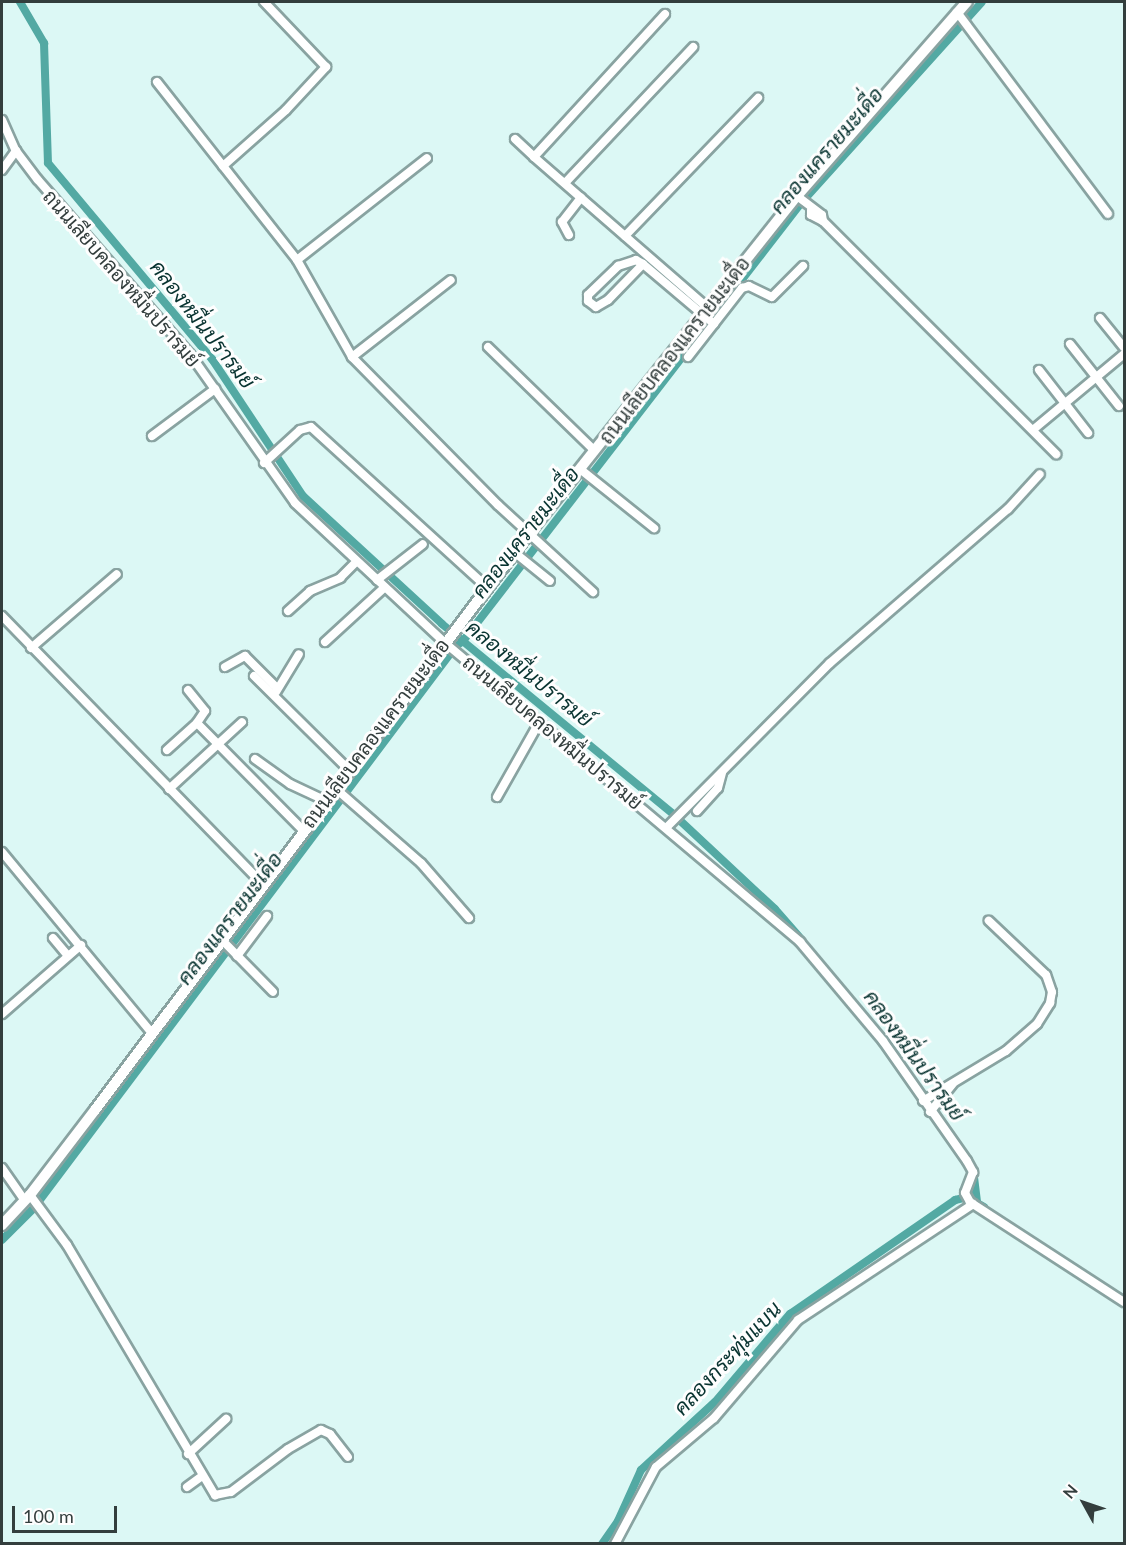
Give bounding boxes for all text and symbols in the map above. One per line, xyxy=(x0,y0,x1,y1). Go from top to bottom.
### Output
water label: คลองแครายมะเดื่อ xyxy=(764,82,888,218)
street label: ถนนเลียบคลองหมื่นปรารมย์ xyxy=(38,184,206,372)
street label: ถนนเลียบคลองแครายมะเดื่อ xyxy=(593,252,755,448)
water label: คลองหมื่นปรารมย์ xyxy=(145,255,261,393)
water label: คลองแครายมะเดื่อ xyxy=(466,461,584,603)
water label: คลองหมื่นปรารมย์ xyxy=(462,614,598,732)
street label: ถนนเลียบคลองแครายมะเดื่อ xyxy=(296,634,454,832)
street label: ถนนเลียบคลองหมื่นปรารมย์ xyxy=(458,650,648,814)
water label: คลองแครายมะเดื่อ xyxy=(171,847,287,989)
water label: คลองหมื่นปรารมย์ xyxy=(859,985,971,1125)
water label: คลองกระทุ่มแบน xyxy=(668,1296,786,1420)
north arrow xyxy=(1054,1473,1114,1533)
text: N xyxy=(1059,1480,1081,1502)
scale bar xyxy=(15,1494,120,1532)
text: 100 m xyxy=(23,1505,74,1527)

